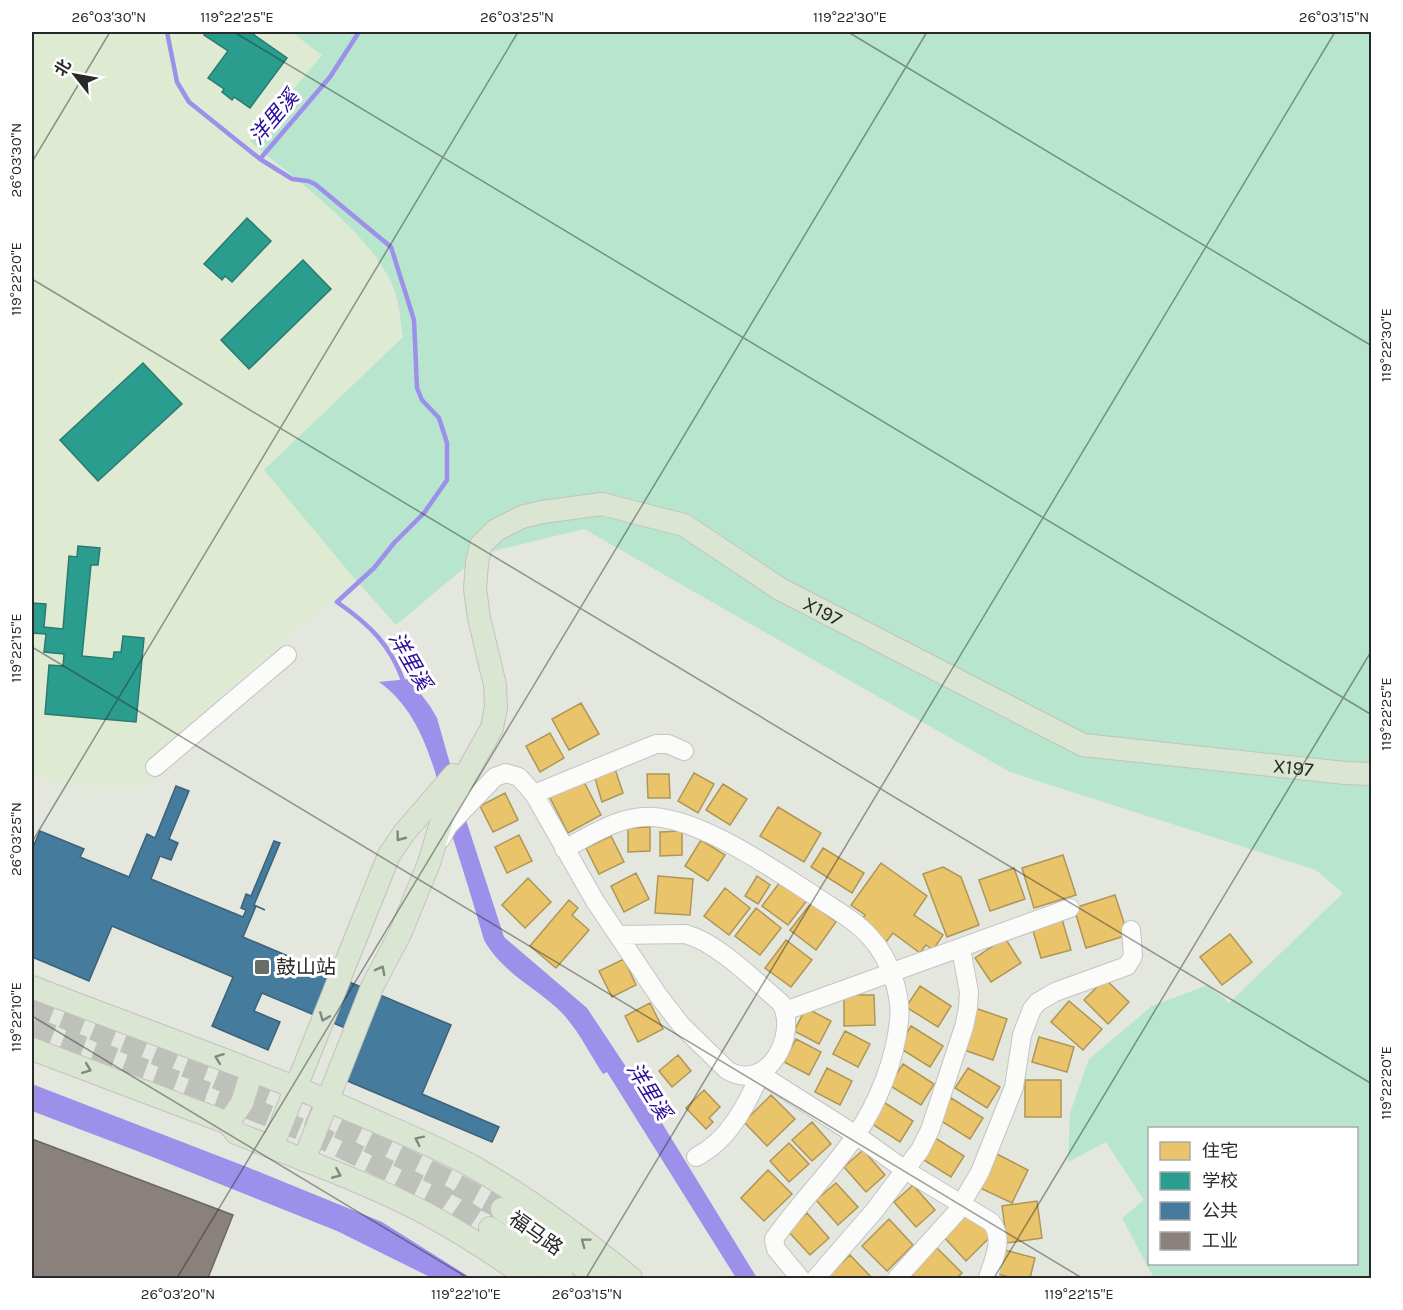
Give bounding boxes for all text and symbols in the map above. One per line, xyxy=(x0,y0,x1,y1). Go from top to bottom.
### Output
text: 26°03'30"N xyxy=(72,8,146,26)
text: 119°22'25"E xyxy=(200,8,274,26)
text: 26°03'25"N xyxy=(480,8,554,26)
text: 119°22'30"E xyxy=(813,8,887,26)
text: 26°03'15"N xyxy=(1299,8,1369,26)
north arrow xyxy=(45,45,105,105)
text: 北 xyxy=(50,56,75,79)
water label: 洋里溪 xyxy=(245,84,305,149)
text: 26°03'30"N xyxy=(7,123,25,197)
text: 119°22'20"E xyxy=(7,242,25,316)
text: 119°22'30"E xyxy=(1377,308,1395,382)
street label: X197 xyxy=(799,592,846,631)
text: 119°22'15"E xyxy=(7,613,25,683)
water label: 洋里溪 xyxy=(384,628,437,696)
text: 119°22'25"E xyxy=(1377,677,1395,751)
street label: X197 xyxy=(1272,754,1315,782)
text: 26°03'25"N xyxy=(7,802,25,876)
one-way arrow xyxy=(397,831,408,842)
place label: 鼓山站 xyxy=(276,956,336,979)
marker: 鼓山站 xyxy=(253,958,271,976)
one-way arrow xyxy=(374,965,385,976)
text: 119°22'10"E xyxy=(7,982,25,1052)
one-way arrow xyxy=(319,1011,332,1021)
text: 119°22'20"E xyxy=(1377,1046,1395,1120)
one-way arrow xyxy=(215,1053,225,1066)
water label: 洋里溪 xyxy=(622,1058,677,1126)
one-way arrow xyxy=(81,1061,91,1074)
legend xyxy=(1148,1127,1358,1265)
one-way arrow xyxy=(415,1136,426,1148)
text: 住宅 xyxy=(1202,1140,1238,1162)
one-way arrow xyxy=(331,1166,342,1178)
text: 学校 xyxy=(1202,1170,1238,1192)
text: 公共 xyxy=(1202,1200,1238,1222)
street label: 福马路 xyxy=(505,1207,567,1260)
text: 工业 xyxy=(1202,1230,1238,1252)
one-way arrow xyxy=(581,1238,592,1249)
text: 26°03'20"N xyxy=(141,1285,215,1303)
text: 119°22'10"E xyxy=(431,1285,501,1303)
text: 26°03'15"N xyxy=(552,1285,622,1303)
text: 119°22'15"E xyxy=(1044,1285,1114,1303)

